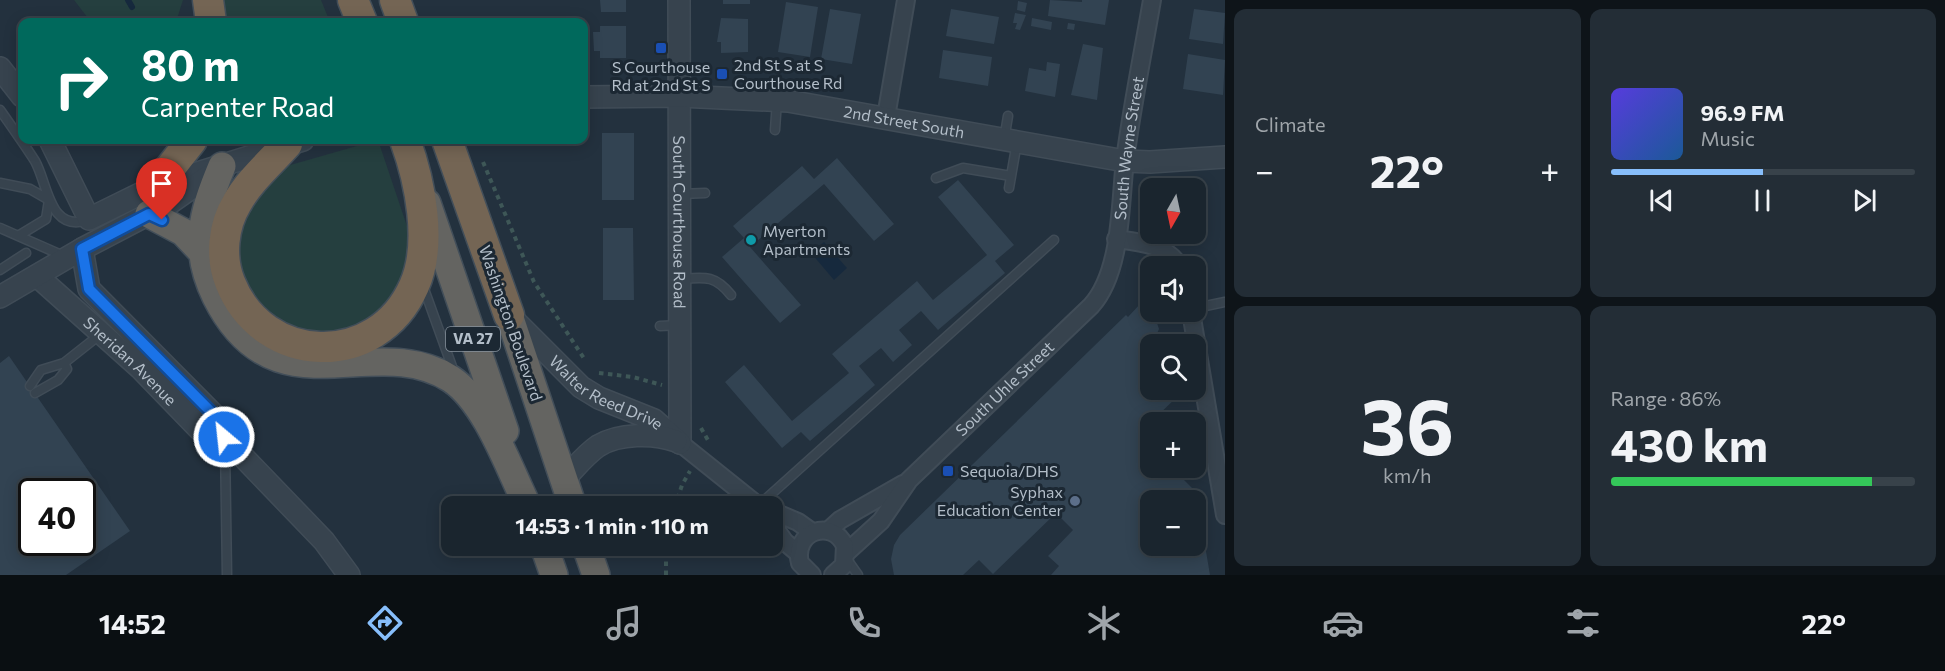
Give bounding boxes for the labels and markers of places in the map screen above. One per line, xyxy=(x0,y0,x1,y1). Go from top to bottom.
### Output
marker: S Courthouse Rd at 2nd St S xyxy=(654,41,668,55)
place label: 2nd St S at S Courthouse Rd xyxy=(734,55,842,92)
place label: S Courthouse Rd at 2nd St S xyxy=(611,57,711,94)
marker: 2nd St S at S Courthouse Rd xyxy=(715,67,729,81)
pin xyxy=(136,158,187,220)
place label: Myerton Apartments xyxy=(763,221,850,258)
marker: Myerton Apartments xyxy=(744,233,758,247)
place label: Sequoia/DHS xyxy=(960,461,1058,480)
marker: Sequoia/DHS xyxy=(941,464,955,478)
place label: Syphax Education Center xyxy=(937,482,1064,519)
marker: Syphax Education Center xyxy=(1068,494,1082,508)

